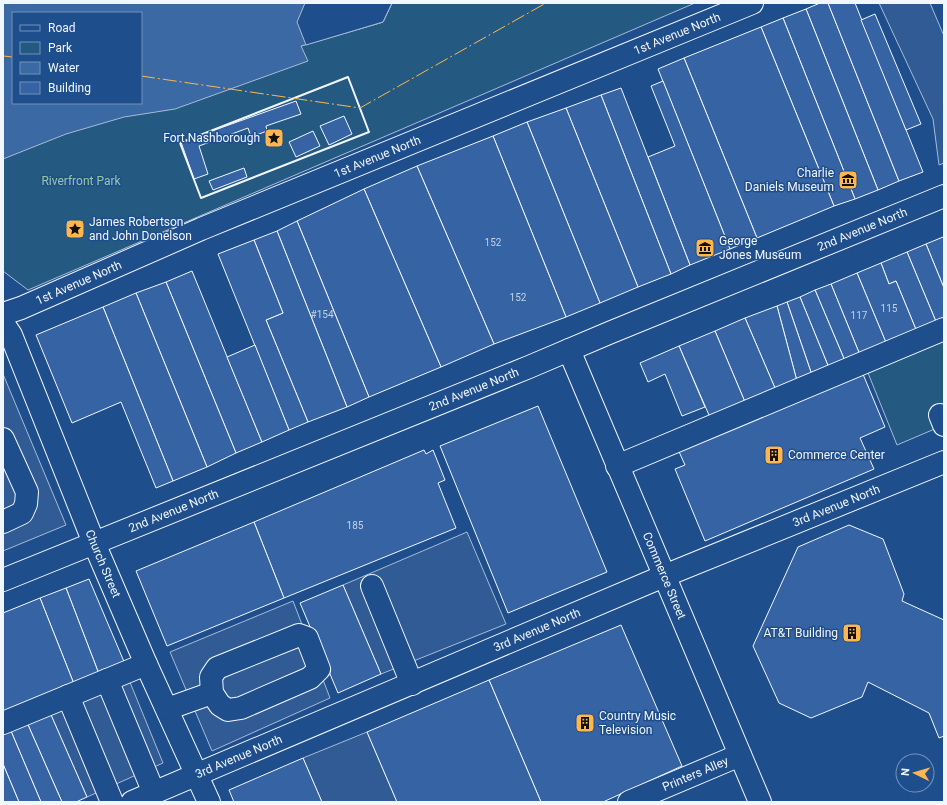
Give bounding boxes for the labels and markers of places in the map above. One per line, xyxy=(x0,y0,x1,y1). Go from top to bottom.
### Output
place icon: Fort Nashborough xyxy=(263,127,285,149)
place label: Fort Nashborough xyxy=(163,131,260,145)
place label: Charlie Daniels Museum xyxy=(745,166,834,194)
museum icon: Charlie Daniels Museum xyxy=(837,169,859,191)
place label: James Robertson and John Donelson xyxy=(89,215,192,243)
place icon: James Robertson and John Donelson xyxy=(64,218,86,240)
place label: George Jones Museum xyxy=(719,234,801,262)
museum icon: George Jones Museum xyxy=(694,237,716,259)
building icon: Commerce Center xyxy=(763,444,785,466)
place label: Commerce Center xyxy=(788,448,885,462)
building icon: AT&T Building xyxy=(841,622,863,644)
place label: AT&T Building xyxy=(763,626,838,640)
place label: Country Music Television xyxy=(599,709,676,737)
building icon: Country Music Television xyxy=(574,712,596,734)

